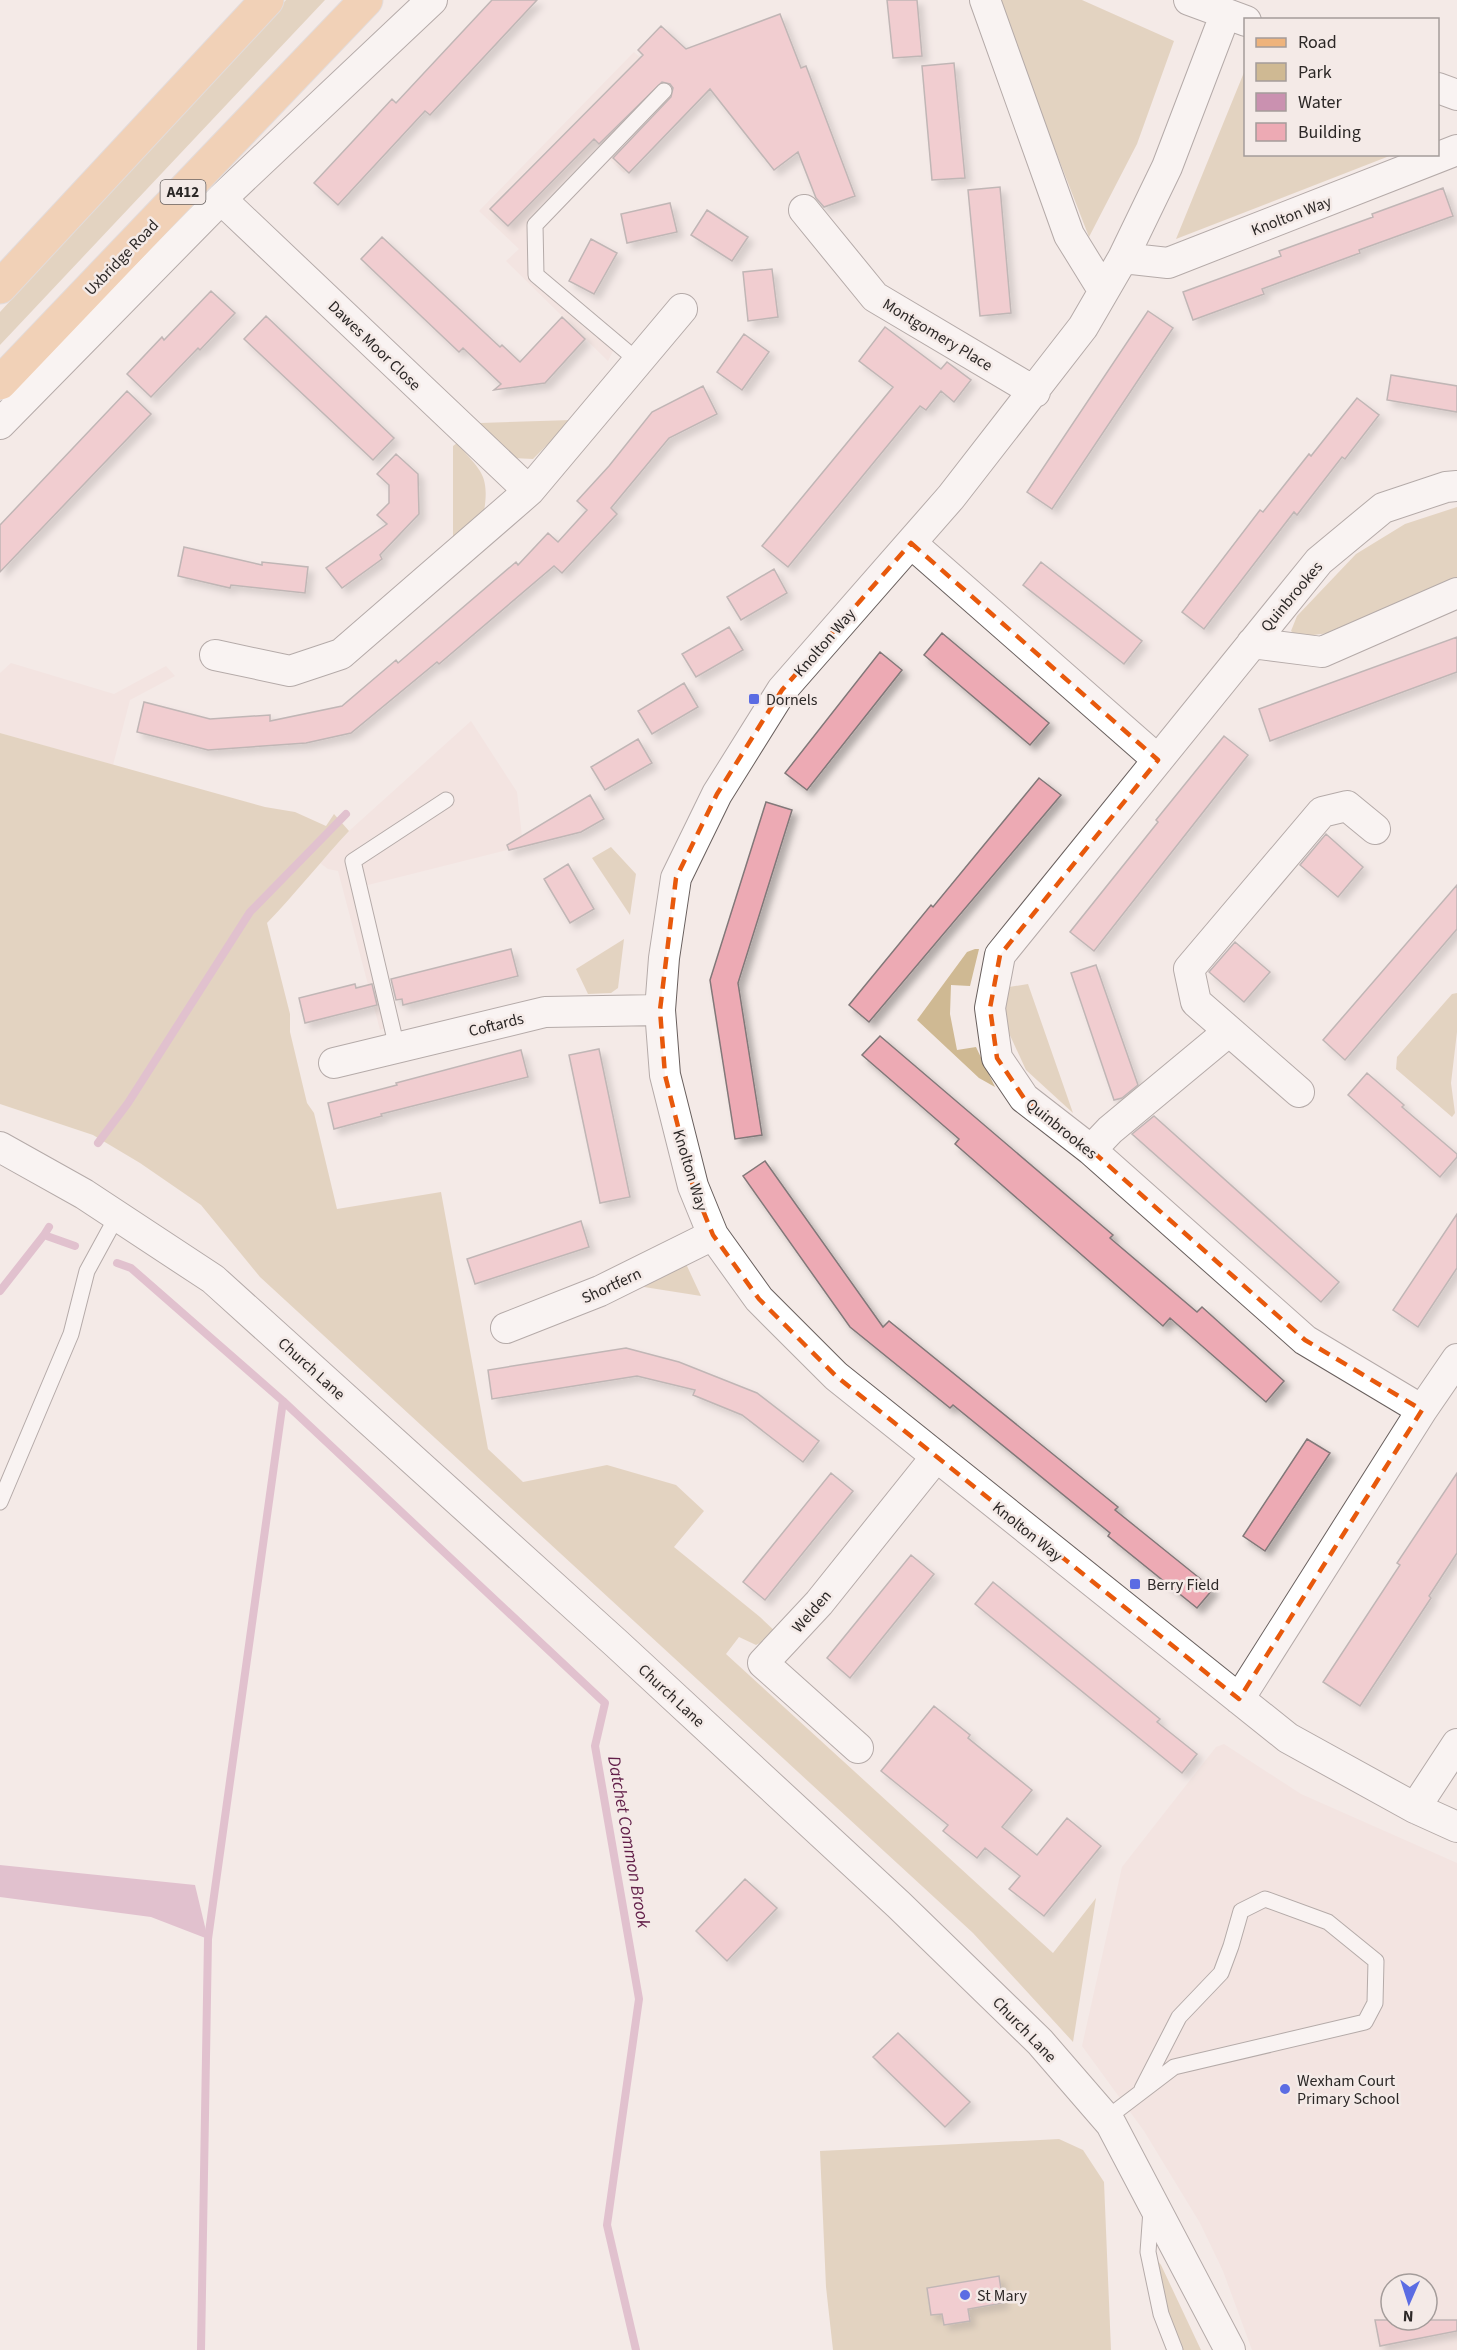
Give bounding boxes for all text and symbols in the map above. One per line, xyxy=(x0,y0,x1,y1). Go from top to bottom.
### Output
legend xyxy=(1244,18,1439,156)
text: Road xyxy=(1298,30,1337,55)
text: Park xyxy=(1298,60,1332,85)
text: Water xyxy=(1298,90,1342,115)
text: Building xyxy=(1298,120,1361,145)
road number: A412 xyxy=(160,180,206,204)
street label: Knolton Way xyxy=(1248,190,1335,241)
street label: Uxbridge Road xyxy=(80,215,164,301)
street label: Montgomery Place xyxy=(878,293,997,376)
street label: Dawes Moor Close xyxy=(323,296,426,396)
street label: Quinbrookes xyxy=(1256,556,1328,637)
street label: Knolton Way xyxy=(789,603,861,682)
place label: Dornels xyxy=(766,689,818,711)
marker: Dornels xyxy=(747,692,761,706)
street label: Coftards xyxy=(466,1007,526,1042)
street label: Quinbrookes xyxy=(1021,1093,1102,1165)
street label: Knolton Way xyxy=(667,1127,713,1214)
street label: Shortfern xyxy=(578,1263,645,1309)
street label: Church Lane xyxy=(273,1333,350,1405)
street label: Knolton Way xyxy=(988,1497,1068,1567)
place label: Berry Field xyxy=(1147,1574,1219,1596)
marker: Berry Field xyxy=(1128,1577,1142,1591)
street label: Welden xyxy=(787,1586,837,1638)
street label: Church Lane xyxy=(633,1659,709,1732)
water label: Datchet Common Brook xyxy=(601,1754,656,1931)
street label: Church Lane xyxy=(987,1992,1061,2067)
place label: Wexham Court Primary School xyxy=(1297,2070,1399,2110)
marker: Wexham Court Primary School xyxy=(1278,2082,1292,2096)
north arrow xyxy=(1379,2272,1439,2332)
place label: St Mary xyxy=(977,2285,1027,2307)
marker: St Mary xyxy=(958,2288,972,2302)
text: N xyxy=(1402,2305,1414,2327)

